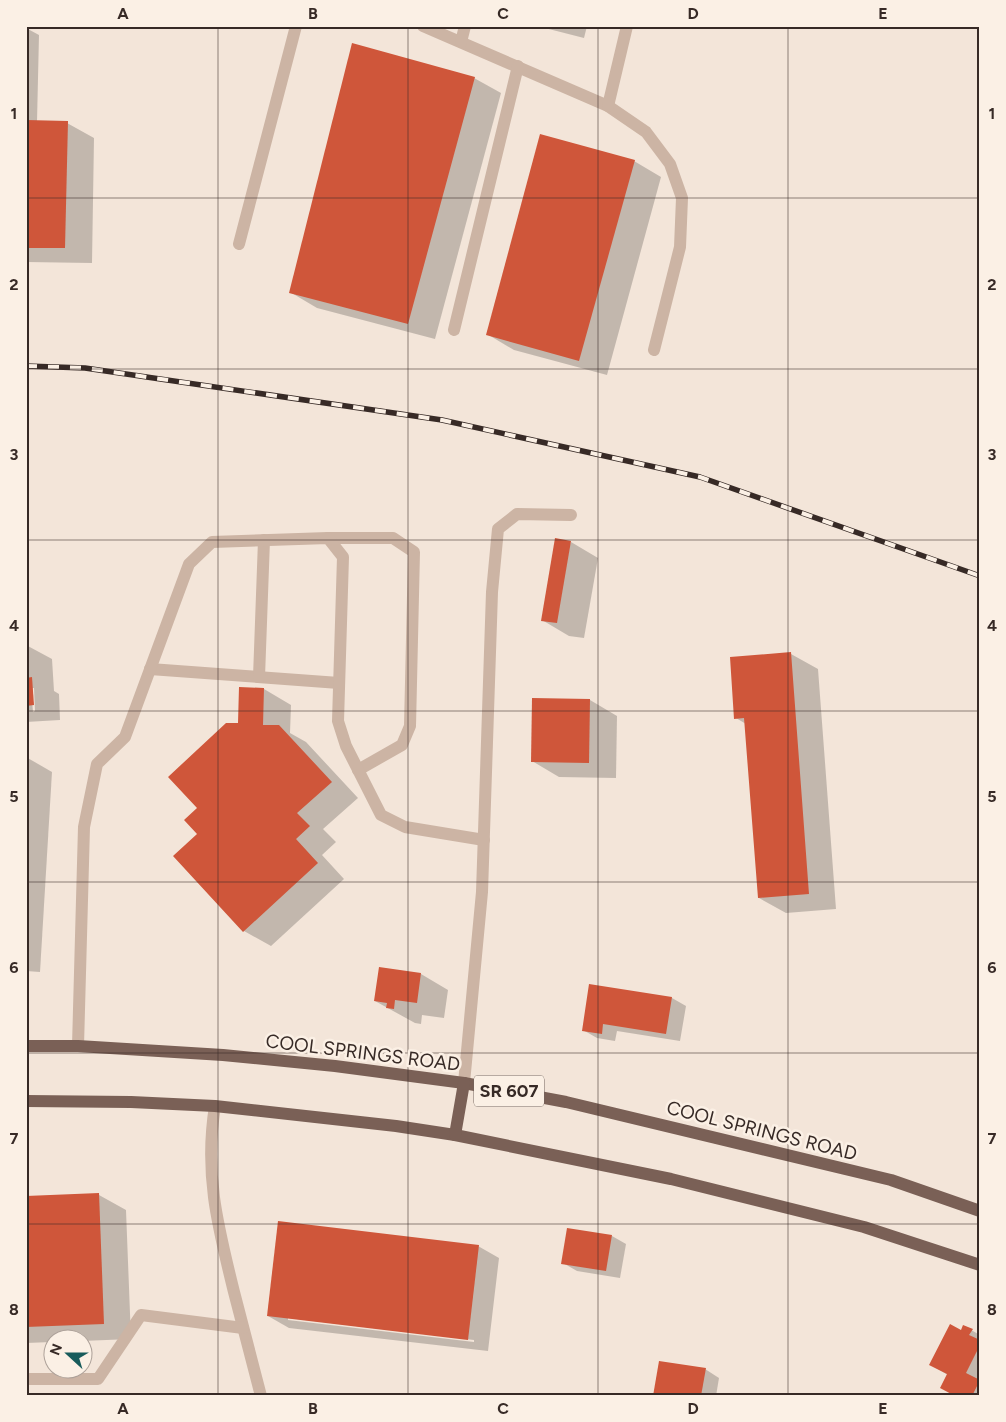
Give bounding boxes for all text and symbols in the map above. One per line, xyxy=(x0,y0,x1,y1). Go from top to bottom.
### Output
text: A xyxy=(117,4,129,23)
text: B xyxy=(308,4,318,23)
text: C xyxy=(497,4,509,23)
text: D xyxy=(687,4,699,23)
text: E xyxy=(878,4,888,23)
text: 1 xyxy=(11,104,17,123)
text: 1 xyxy=(989,104,995,123)
text: 2 xyxy=(9,275,19,294)
text: 2 xyxy=(987,275,997,294)
text: 3 xyxy=(10,445,19,464)
text: 3 xyxy=(988,445,997,464)
text: 4 xyxy=(9,616,19,635)
text: 4 xyxy=(987,616,997,635)
text: 5 xyxy=(9,787,19,806)
text: 5 xyxy=(987,787,997,806)
text: 6 xyxy=(9,958,19,977)
text: 6 xyxy=(987,958,997,977)
street label: COOL SPRINGS ROAD xyxy=(264,1029,461,1076)
road number: SR 607 xyxy=(474,1076,544,1106)
street label: COOL SPRINGS ROAD xyxy=(664,1096,860,1165)
text: 7 xyxy=(10,1129,19,1148)
text: 7 xyxy=(988,1129,997,1148)
text: 8 xyxy=(9,1300,19,1319)
text: 8 xyxy=(987,1300,997,1319)
north arrow xyxy=(42,1330,92,1380)
text: N xyxy=(46,1341,66,1358)
text: A xyxy=(117,1399,129,1418)
text: B xyxy=(308,1399,318,1418)
text: C xyxy=(497,1399,509,1418)
text: D xyxy=(687,1399,699,1418)
text: E xyxy=(878,1399,888,1418)

